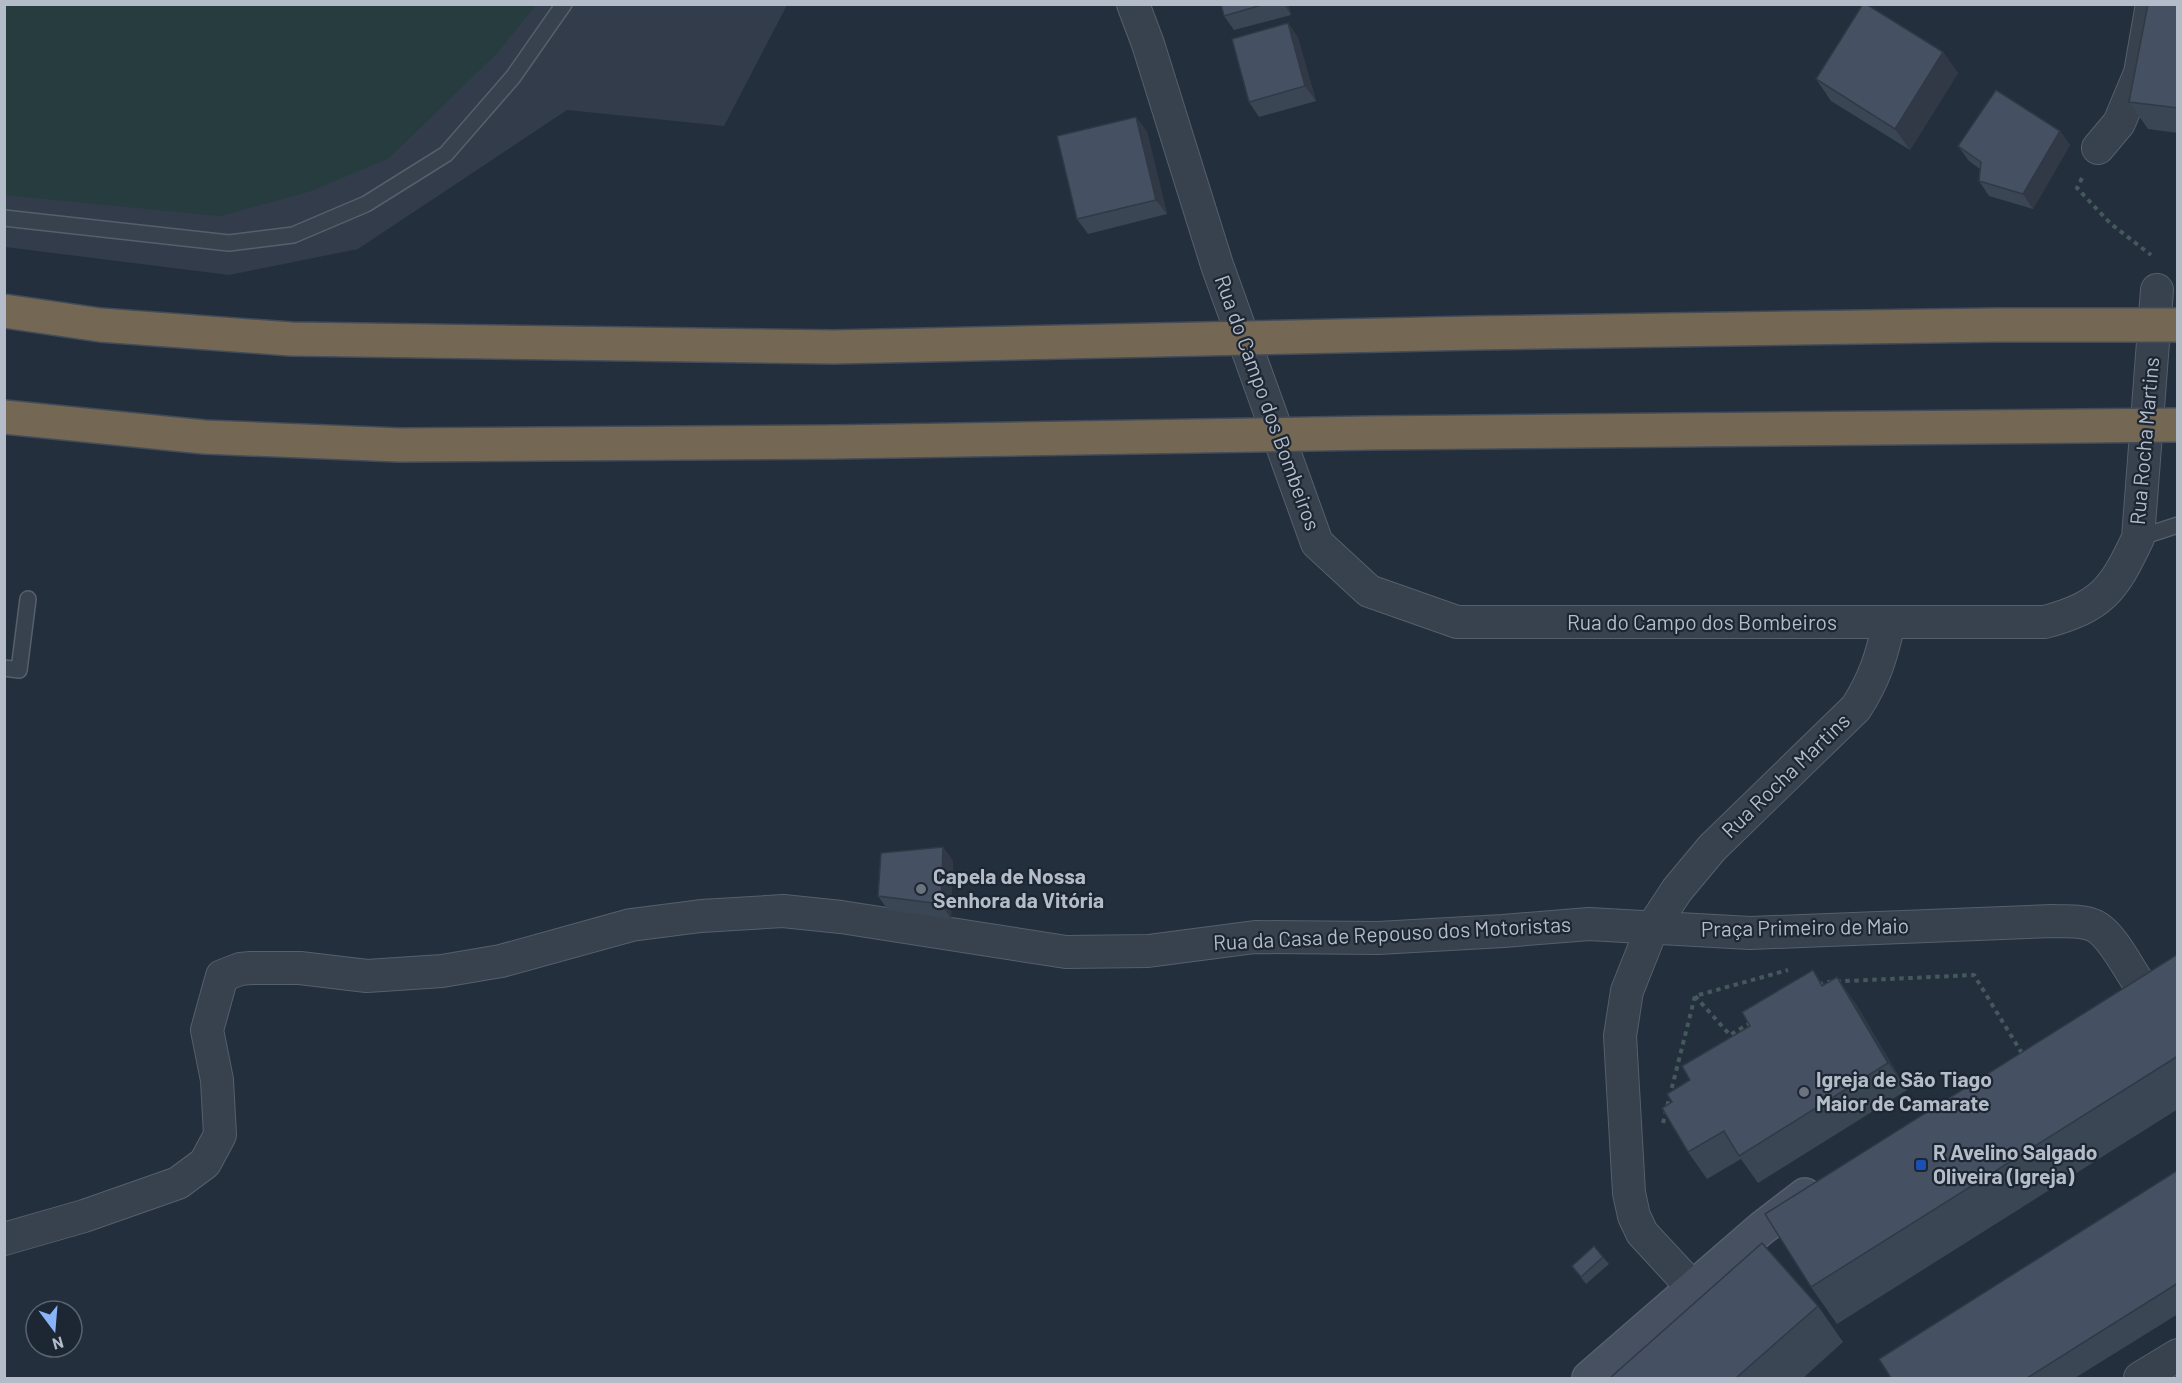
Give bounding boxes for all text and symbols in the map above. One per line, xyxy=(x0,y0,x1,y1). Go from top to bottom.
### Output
street label: Rua do Campo dos Bombeiros xyxy=(1210,271,1326,534)
street label: Rua Rocha Martins xyxy=(2124,356,2163,526)
street label: Rua do Campo dos Bombeiros xyxy=(1567,609,1837,634)
street label: Rua Rocha Martins xyxy=(1716,707,1854,842)
place label: Capela de Nossa Senhora da Vitória xyxy=(933,863,1104,912)
marker: Capela de Nossa Senhora da Vitória xyxy=(914,882,928,896)
street label: Rua da Casa de Repouso dos Motoristas xyxy=(1212,911,1572,954)
street label: Praça Primeiro de Maio xyxy=(1701,912,1909,941)
place label: Igreja de São Tiago Maior de Camarate xyxy=(1816,1066,1992,1115)
marker: Igreja de São Tiago Maior de Camarate xyxy=(1797,1085,1811,1099)
place label: R Avelino Salgado Oliveira (Igreja) xyxy=(1933,1139,2098,1188)
marker: R Avelino Salgado Oliveira (Igreja) xyxy=(1914,1158,1928,1172)
north arrow xyxy=(24,1299,84,1359)
text: N xyxy=(51,1333,66,1354)

